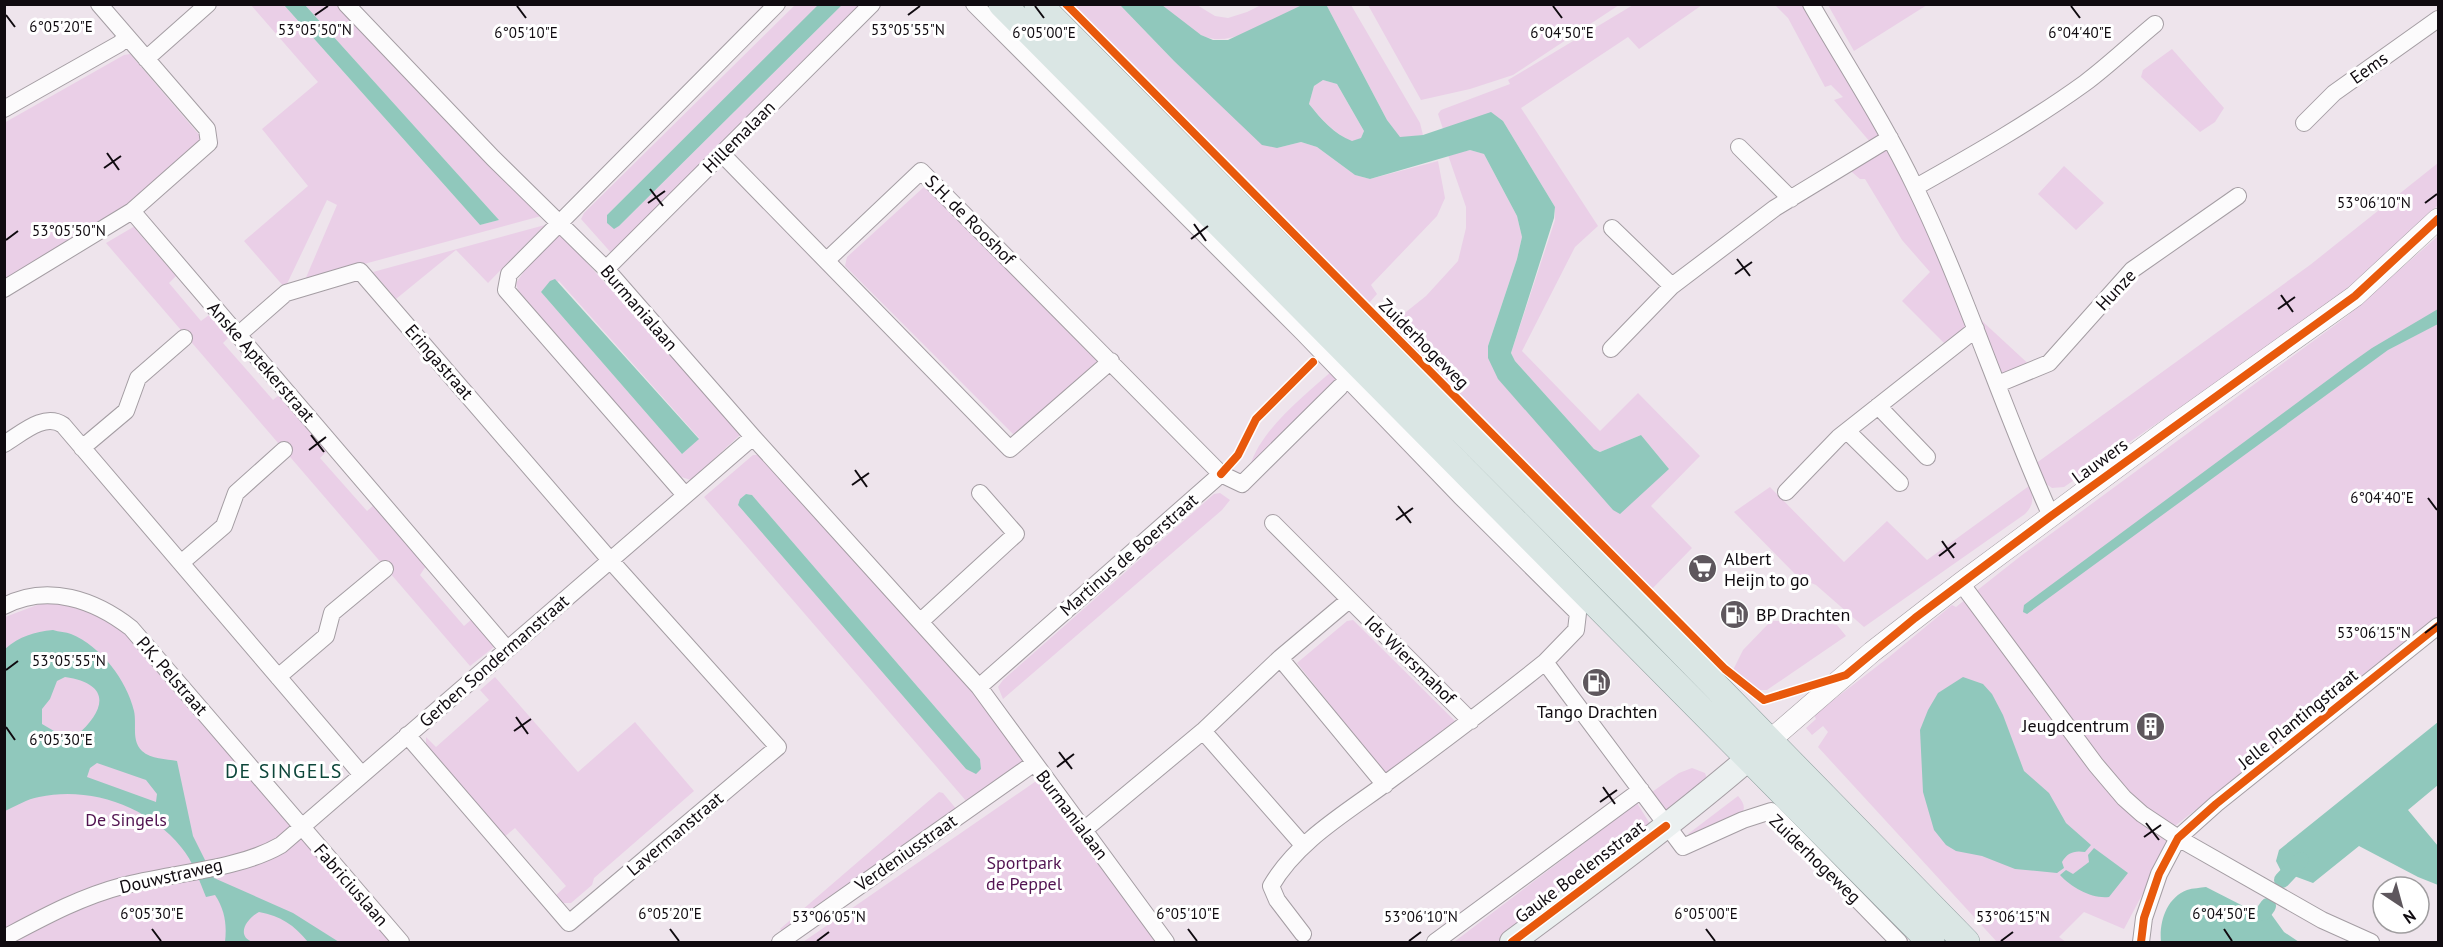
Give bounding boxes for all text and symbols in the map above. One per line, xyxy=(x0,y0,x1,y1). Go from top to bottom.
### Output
text: 6°05'20"E xyxy=(29,17,93,36)
text: 53°05'50"N xyxy=(278,20,352,39)
text: 53°05'55"N xyxy=(871,20,945,39)
text: 6°05'10"E xyxy=(494,23,558,42)
text: 6°05'00"E xyxy=(1012,23,1076,42)
text: 6°04'50"E xyxy=(1530,23,1594,42)
text: 6°04'40"E xyxy=(2048,23,2112,42)
street label: Eems xyxy=(2345,46,2392,89)
street label: Hillemalaan xyxy=(698,96,780,178)
street label: S.H. de Rooshof xyxy=(920,170,1021,270)
text: 53°06'10"N xyxy=(2337,193,2411,212)
text: 53°05'50"N xyxy=(32,221,106,240)
street label: Burmanialaan xyxy=(596,260,683,355)
street label: Hunze xyxy=(2091,264,2141,315)
street label: Zuiderhogeweg xyxy=(1374,294,1474,394)
street label: Anske Aptekerstraat xyxy=(203,297,320,427)
street label: Eringastraat xyxy=(400,319,478,404)
street label: Lauwers xyxy=(2067,433,2132,489)
street label: Martinus de Boerstraat xyxy=(1055,488,1202,621)
text: 6°04'40"E xyxy=(2350,488,2414,507)
place label: Albert Heijn to go xyxy=(1724,547,1809,591)
supermarket icon: Albert Heijn to go xyxy=(1687,553,1719,585)
street label: Gerben Sondermanstraat xyxy=(414,589,573,732)
fuel station icon: BP Drachten xyxy=(1719,599,1751,631)
place label: BP Drachten xyxy=(1756,603,1850,626)
street label: Ids Wiersmahof xyxy=(1360,610,1462,710)
text: 53°06'15"N xyxy=(2337,623,2411,642)
street label: P.K. Pelstraat xyxy=(132,631,213,720)
text: 53°05'55"N xyxy=(32,651,106,670)
street label: Jelle Plantingstraat xyxy=(2232,663,2362,774)
fuel station icon: Tango Drachten xyxy=(1581,667,1613,699)
place label: Tango Drachten xyxy=(1537,700,1657,723)
building icon: Jeugdcentrum xyxy=(2134,710,2166,742)
place label: Jeugdcentrum xyxy=(2021,714,2129,737)
text: 6°05'30"E xyxy=(29,730,93,749)
district label: DE SINGELS xyxy=(225,758,343,784)
street label: Burmanialaan xyxy=(1031,765,1114,864)
street label: Lavermanstraat xyxy=(622,787,728,881)
park label: De Singels xyxy=(85,808,167,831)
street label: Verdeniusstraat xyxy=(850,809,961,897)
street label: Zuiderhogeweg xyxy=(1765,809,1866,908)
street label: Gauke Boelensstraat xyxy=(1510,815,1649,928)
street label: Fabriciuslaan xyxy=(309,839,394,931)
park label: Sportpark de Peppel xyxy=(986,851,1063,895)
street label: Douwstraweg xyxy=(117,853,224,898)
north arrow xyxy=(2371,875,2431,935)
text: 6°05'30"E xyxy=(120,904,184,923)
text: 6°05'20"E xyxy=(638,904,702,923)
text: 6°05'10"E xyxy=(1156,904,1220,923)
text: 6°05'00"E xyxy=(1674,904,1738,923)
text: 6°04'50"E xyxy=(2192,904,2256,923)
text: N xyxy=(2400,906,2420,928)
text: 53°06'05"N xyxy=(792,907,866,926)
text: 53°06'10"N xyxy=(1384,907,1458,926)
text: 53°06'15"N xyxy=(1976,907,2050,926)

